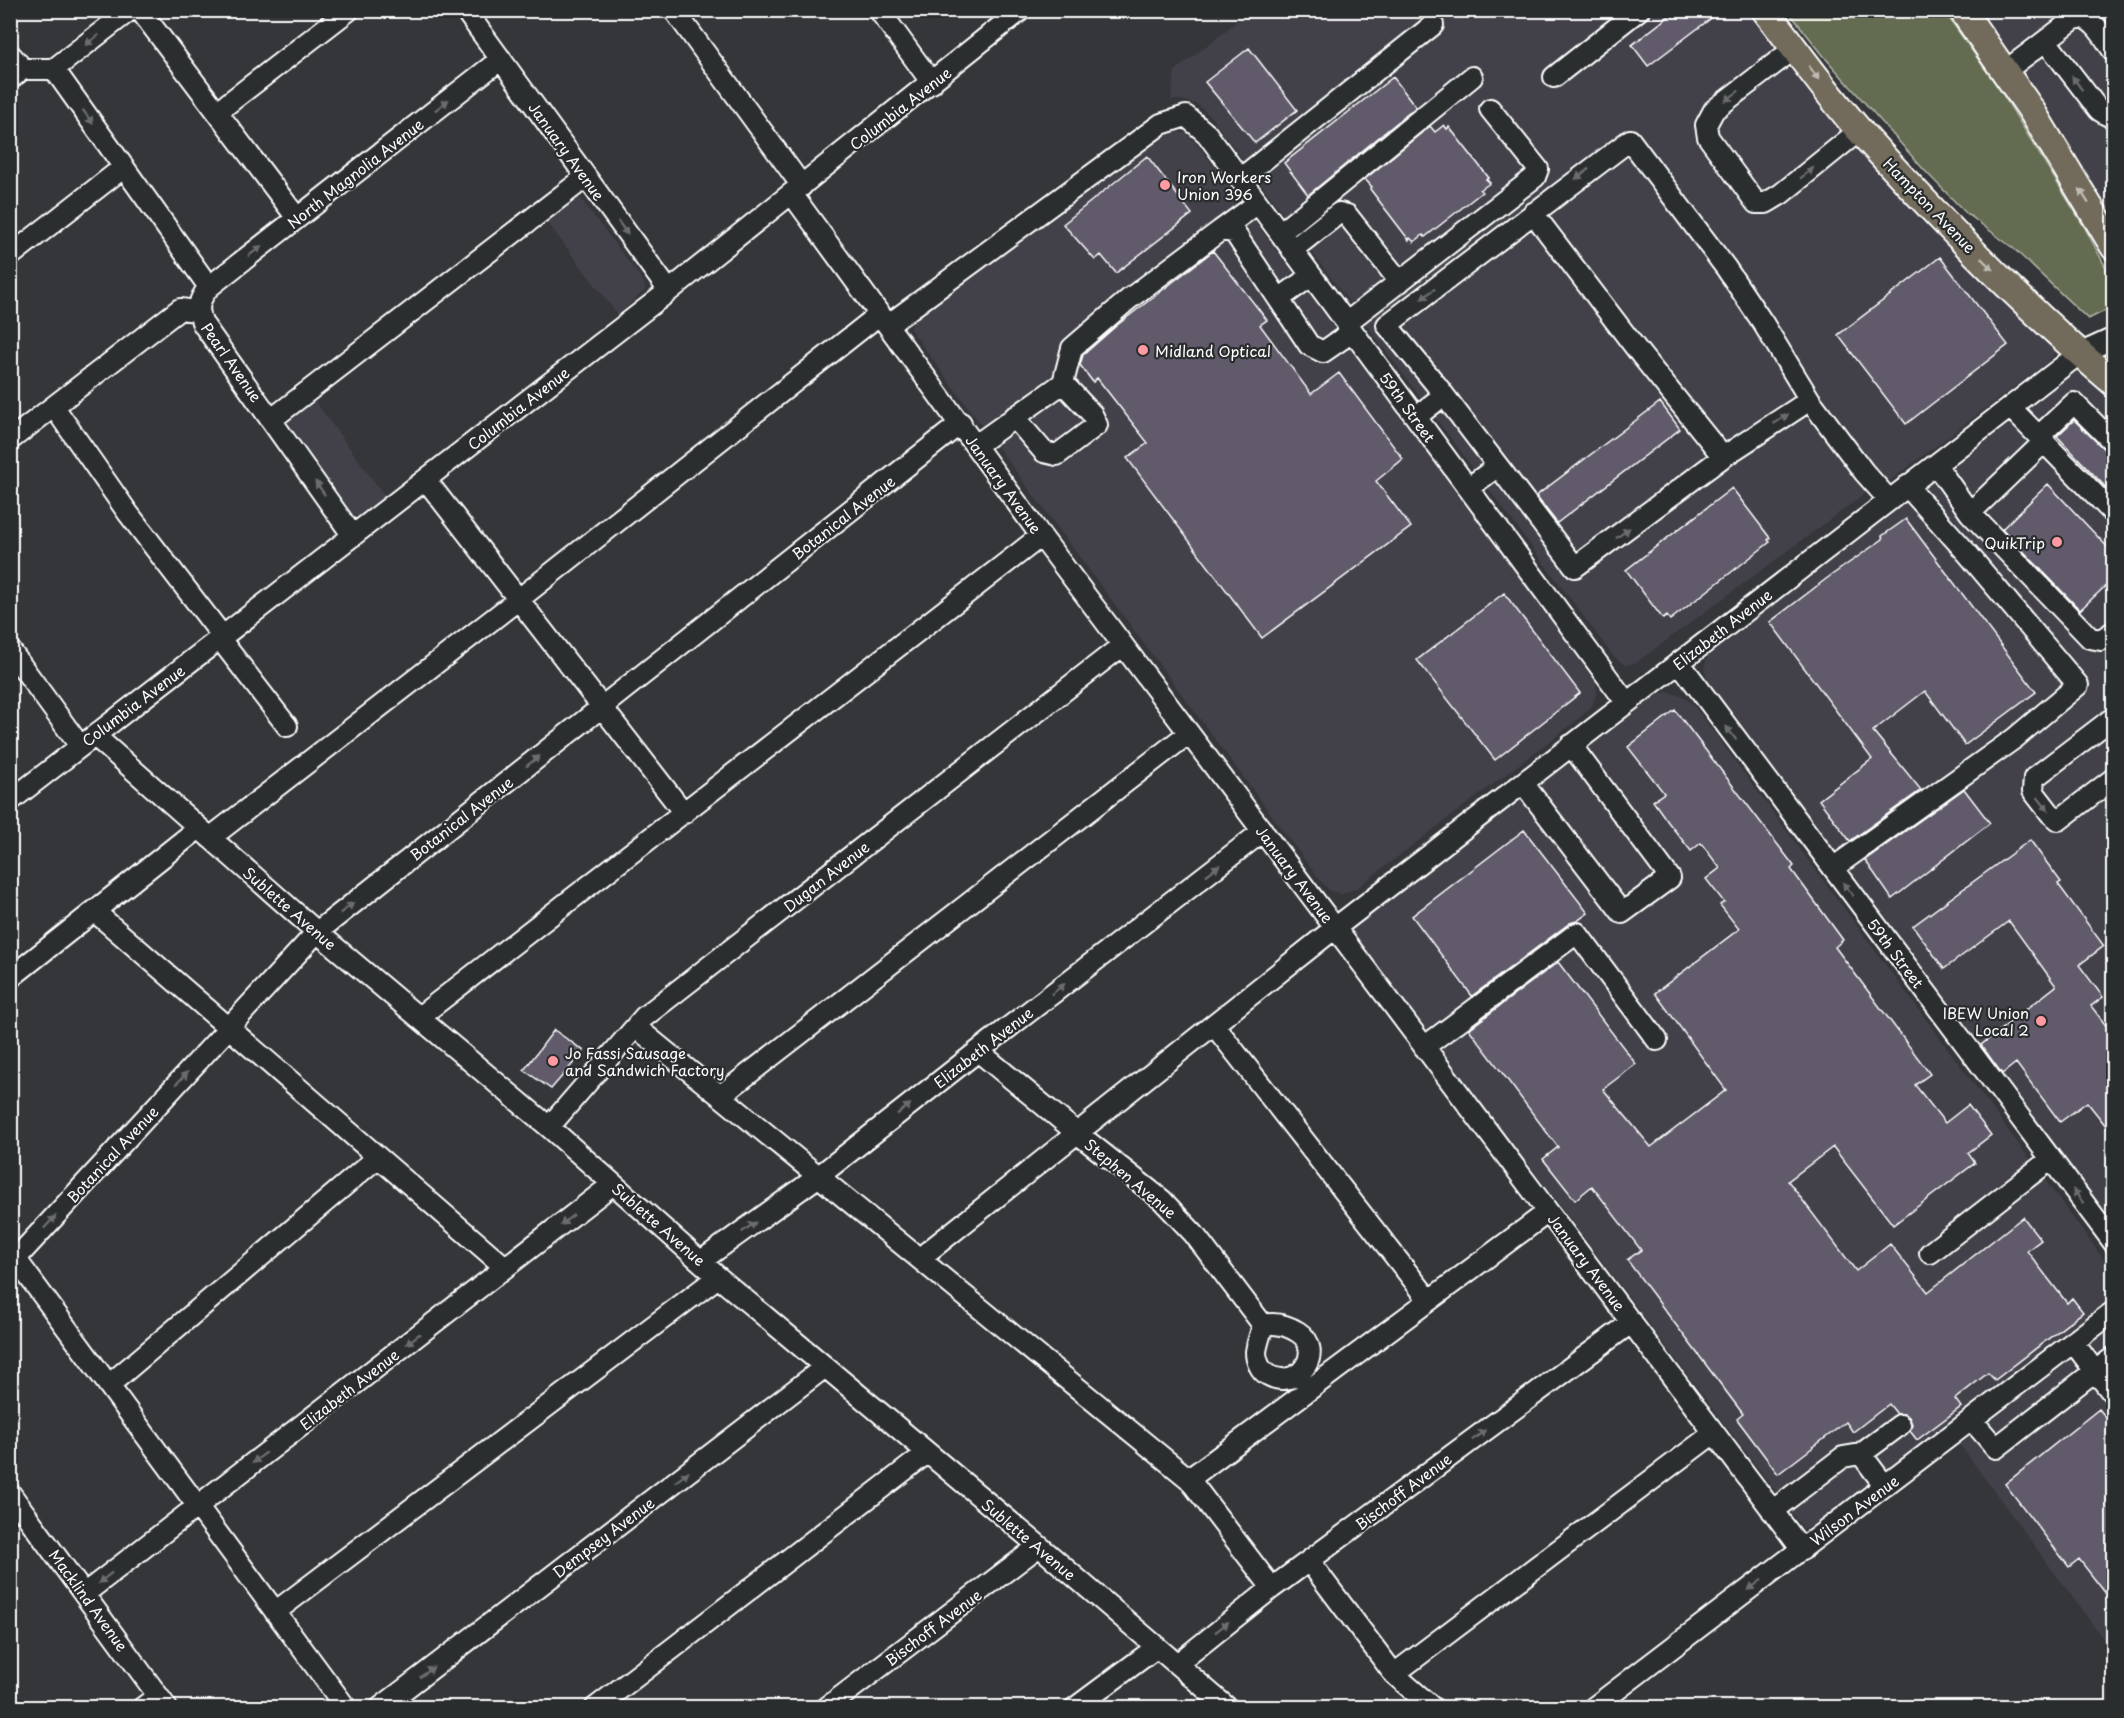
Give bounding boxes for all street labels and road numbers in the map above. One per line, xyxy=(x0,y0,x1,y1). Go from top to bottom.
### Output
street label: Columbia Avenue xyxy=(844,61,956,155)
street label: January Avenue xyxy=(523,97,611,205)
street label: North Magnolia Avenue xyxy=(282,112,428,234)
street label: Hampton Avenue xyxy=(1879,152,1981,258)
street label: Pearl Avenue xyxy=(196,318,268,406)
street label: Columbia Avenue xyxy=(462,361,574,455)
street label: 59th Street xyxy=(1375,367,1441,447)
street label: January Avenue xyxy=(960,430,1048,538)
street label: Botanical Avenue xyxy=(787,469,899,565)
street label: Elizabeth Avenue xyxy=(1667,583,1777,675)
street label: Columbia Avenue xyxy=(77,659,189,751)
street label: Botanical Avenue xyxy=(405,770,517,866)
street label: January Avenue xyxy=(1251,820,1339,928)
street label: Dugan Avenue xyxy=(778,835,874,917)
street label: Sublette Avenue xyxy=(238,861,342,955)
street label: 59th Street xyxy=(1862,913,1930,993)
street label: Elizabeth Avenue xyxy=(928,1001,1038,1093)
street label: Botanical Avenue xyxy=(61,1100,163,1208)
street label: Stephen Avenue xyxy=(1080,1133,1182,1223)
street label: Sublette Avenue xyxy=(607,1177,711,1271)
street label: January Avenue xyxy=(1543,1208,1631,1316)
street label: Elizabeth Avenue xyxy=(294,1343,404,1435)
street label: Bischoff Avenue xyxy=(1350,1447,1456,1535)
street label: Wilson Avenue xyxy=(1805,1469,1903,1551)
street label: Dempsey Avenue xyxy=(547,1491,659,1583)
street label: Sublette Avenue xyxy=(977,1493,1081,1585)
street label: Macklind Avenue xyxy=(44,1544,134,1656)
street label: Bischoff Avenue xyxy=(880,1583,986,1671)

